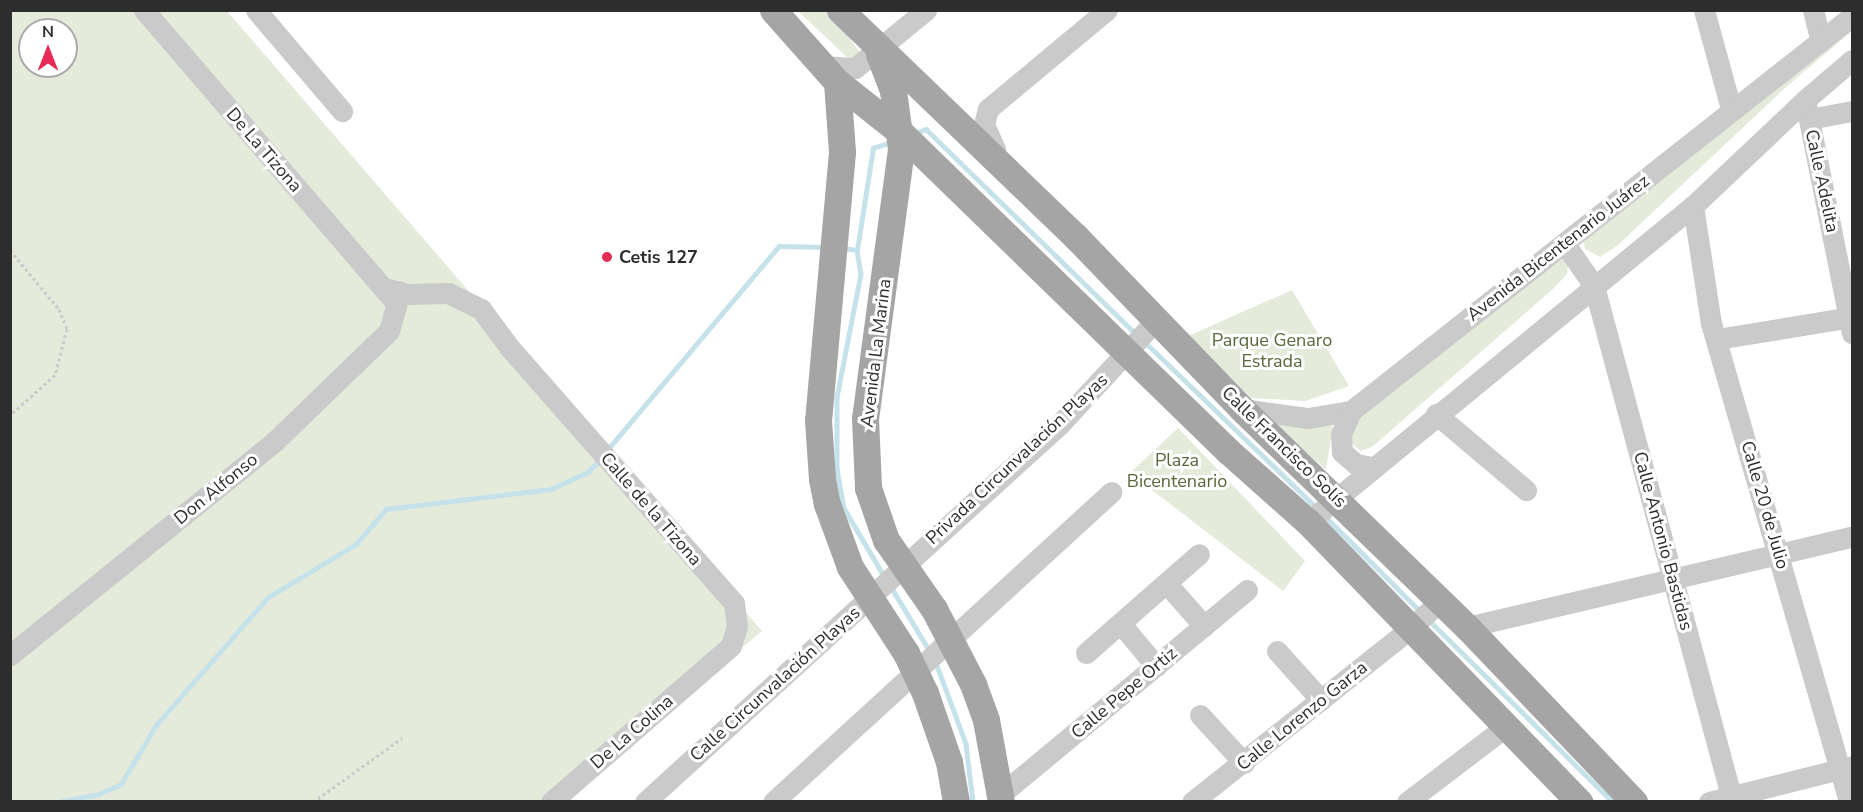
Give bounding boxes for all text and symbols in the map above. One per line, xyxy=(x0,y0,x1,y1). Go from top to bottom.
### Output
north arrow xyxy=(18,18,78,78)
text: N xyxy=(42,21,54,43)
street label: De La Tizona xyxy=(222,104,306,196)
street label: Calle Adelita xyxy=(1801,128,1843,234)
street label: Avenida Bicentenario Juárez xyxy=(1463,170,1653,326)
place label: Cetis 127 xyxy=(619,246,698,268)
marker: Cetis 127 xyxy=(600,250,614,264)
street label: Avenida La Marina xyxy=(856,277,896,429)
park label: Parque Genaro Estrada xyxy=(1212,330,1332,372)
street label: Privada Circunvalación Playas xyxy=(922,369,1112,549)
street label: Calle Francisco Solís xyxy=(1217,382,1351,512)
street label: Calle 20 de Julio xyxy=(1736,438,1794,572)
street label: Calle de la Tizona xyxy=(596,448,706,570)
street label: Don Alfonso xyxy=(170,449,262,529)
street label: Calle Antonio Bastidas xyxy=(1629,449,1697,633)
park label: Plaza Bicentenario xyxy=(1127,450,1227,492)
street label: Calle Circunvalación Playas xyxy=(685,602,865,766)
street label: Calle Pepe Ortiz xyxy=(1067,643,1181,743)
street label: Calle Lorenzo Garza xyxy=(1232,657,1372,775)
street label: De La Colina xyxy=(586,690,678,774)

